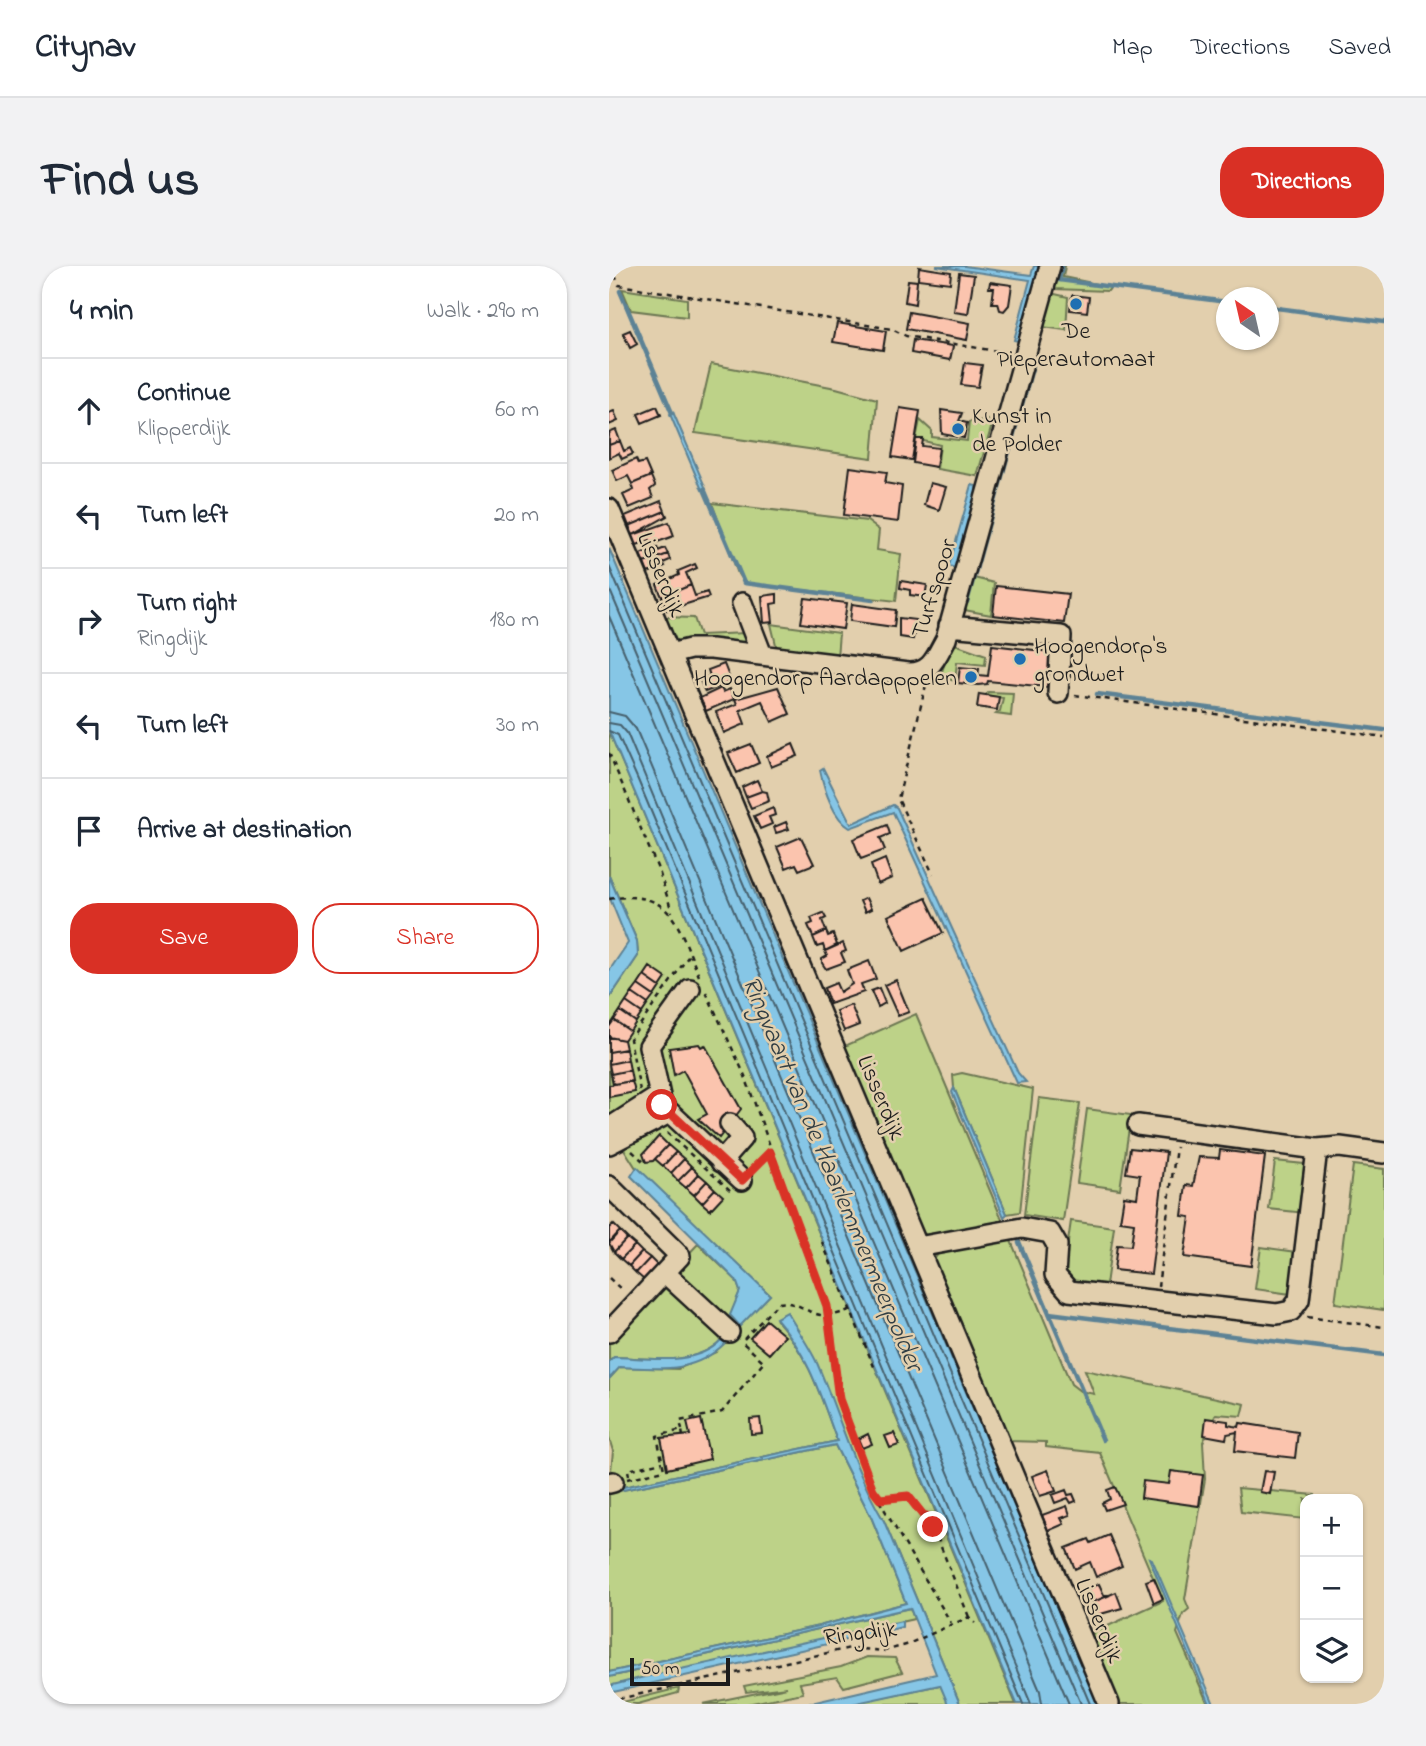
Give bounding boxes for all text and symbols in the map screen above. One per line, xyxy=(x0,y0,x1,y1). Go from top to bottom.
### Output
text: Citynav xyxy=(35,24,135,72)
text: Map xyxy=(1112,31,1153,66)
text: Directions xyxy=(1191,31,1290,66)
text: Saved xyxy=(1328,31,1391,66)
text: Find us xyxy=(42,146,199,218)
button: Directions xyxy=(1220,147,1384,218)
north arrow xyxy=(1216,287,1279,350)
text: 4 min xyxy=(70,290,133,334)
text: Walk · 290 m xyxy=(427,295,539,328)
marker: De Pieperautomaat xyxy=(1068,296,1084,312)
place label: De Pieperautomaat xyxy=(997,315,1155,378)
text: Continue xyxy=(137,375,230,413)
icon: ahead xyxy=(70,392,108,430)
text: 60 m xyxy=(495,394,539,427)
place label: Kunst in de Polder xyxy=(972,400,1063,463)
text: Klipperdijk xyxy=(137,413,230,446)
marker: Kunst in de Polder xyxy=(950,421,966,437)
icon: left xyxy=(70,497,108,535)
text: Turn left xyxy=(137,497,228,535)
text: 20 m xyxy=(494,499,539,532)
street label: Lisserdijk xyxy=(626,527,693,623)
street label: Turfspoor xyxy=(904,534,967,643)
text: Turn right xyxy=(137,585,237,623)
icon: right xyxy=(70,602,108,640)
text: 180 m xyxy=(490,604,539,637)
text: Ringdijk xyxy=(137,623,207,656)
place label: Hoogendorp's grondwet xyxy=(1033,630,1167,693)
marker: Hoogendorp's grondwet xyxy=(1012,651,1028,667)
place label: Hoogendorp Aardapppelen xyxy=(694,662,957,697)
marker: Hoogendorp Aardapppelen xyxy=(963,669,979,685)
icon: left xyxy=(70,707,108,745)
text: Turn left xyxy=(137,707,228,745)
text: 30 m xyxy=(496,709,539,742)
icon: arrive xyxy=(70,812,108,850)
text: Arrive at destination xyxy=(137,812,352,850)
button: Save xyxy=(70,903,298,974)
button: Share xyxy=(312,903,539,974)
water label: Ringvaart van de Haarlemmermeerpolder xyxy=(731,971,933,1380)
street label: Lisserdijk xyxy=(846,1050,913,1146)
route start xyxy=(646,1089,677,1120)
map controls xyxy=(1300,1494,1363,1683)
button: + xyxy=(1300,1494,1363,1557)
route end xyxy=(917,1511,948,1542)
button: − xyxy=(1300,1557,1363,1620)
street label: Lisserdijk xyxy=(1064,1573,1131,1669)
street label: Ringdijk xyxy=(822,1613,899,1656)
button: layers xyxy=(1300,1620,1363,1683)
scale bar xyxy=(630,1655,730,1687)
text: 50 m xyxy=(641,1656,680,1683)

